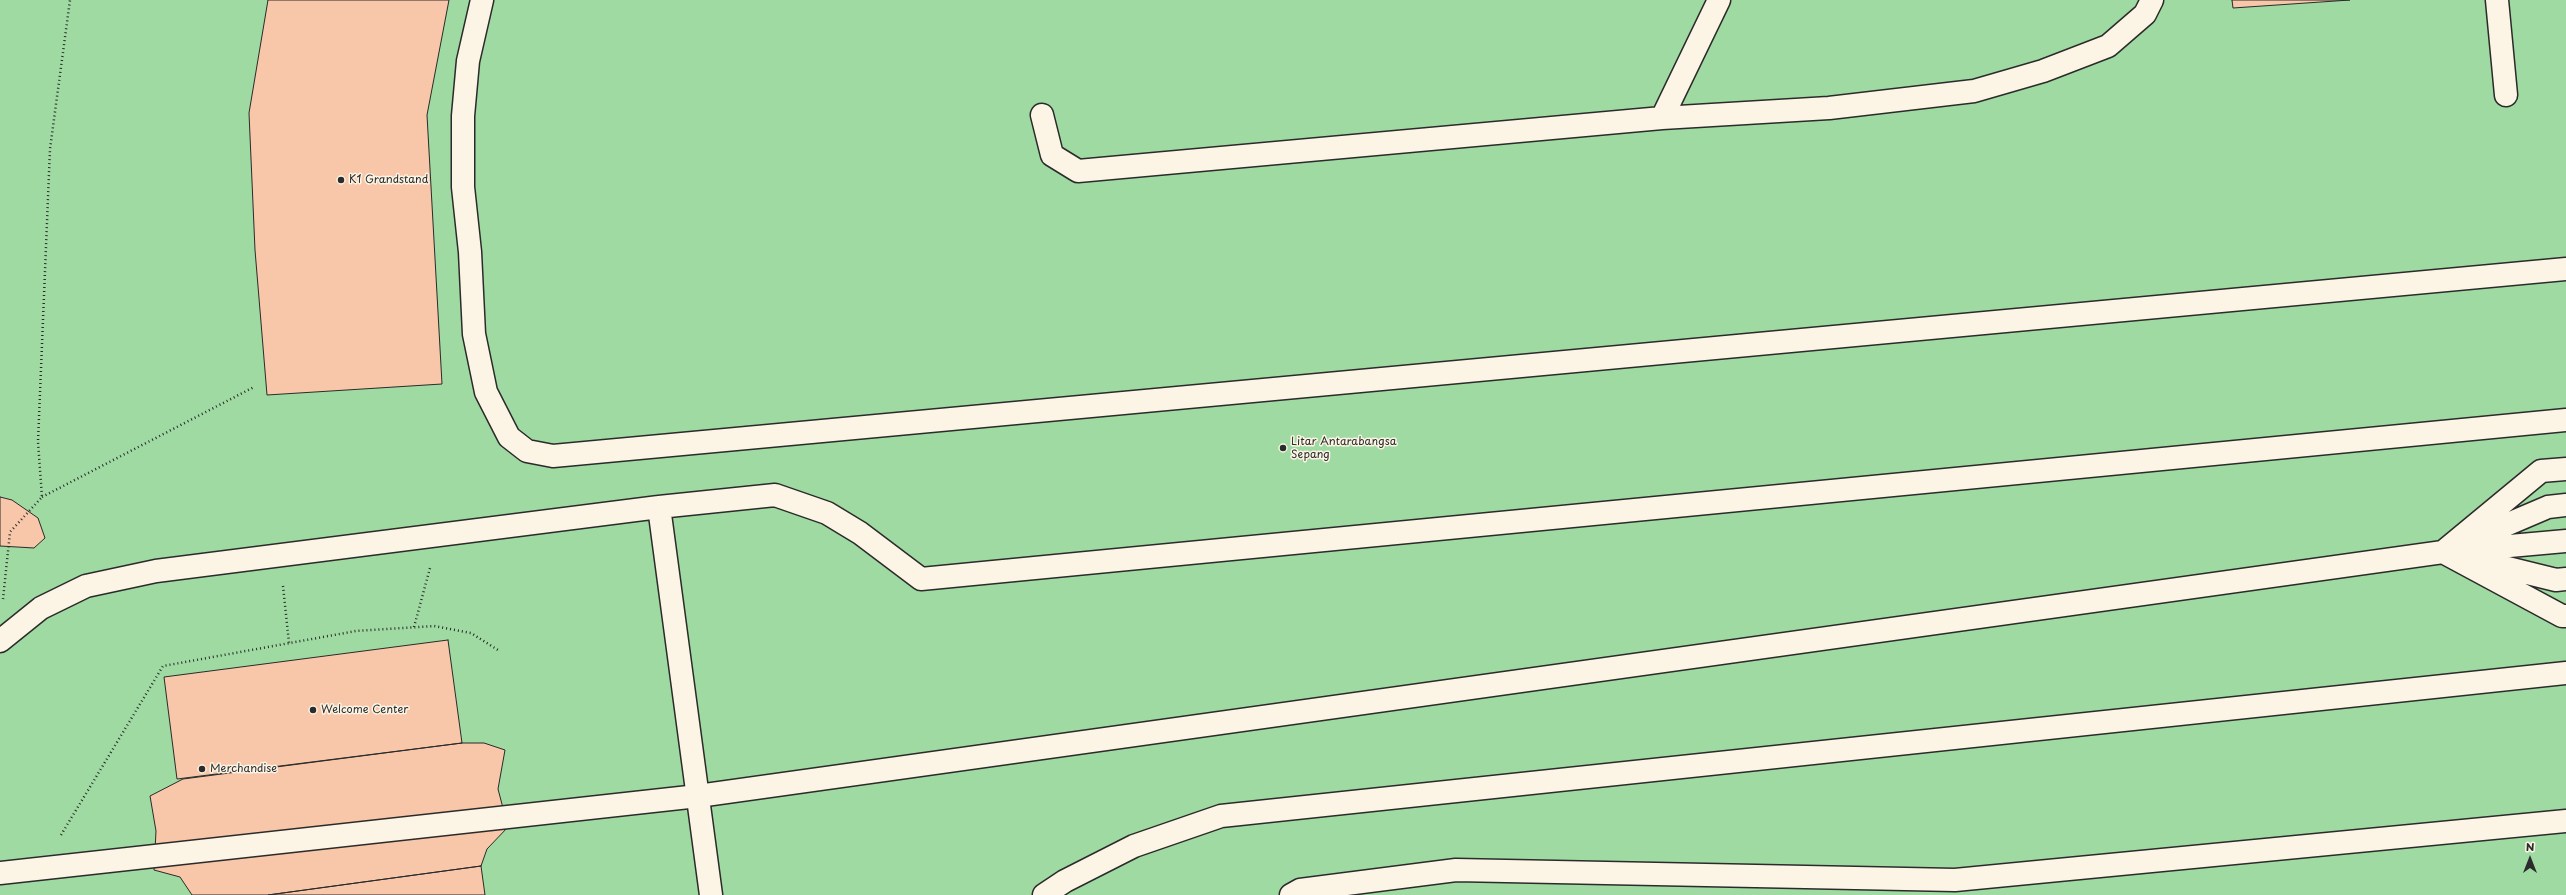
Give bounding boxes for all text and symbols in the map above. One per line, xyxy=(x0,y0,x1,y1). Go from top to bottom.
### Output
place label: K1 Grandstand xyxy=(349,173,428,187)
marker: K1 Grandstand xyxy=(336,175,346,185)
place label: Litar Antarabangsa Sepang xyxy=(1291,435,1397,461)
marker: Litar Antarabangsa Sepang xyxy=(1278,443,1288,453)
place label: Welcome Center xyxy=(321,703,408,717)
marker: Welcome Center xyxy=(308,705,318,715)
place label: Merchandise xyxy=(210,762,277,776)
marker: Merchandise xyxy=(197,764,207,774)
text: N xyxy=(2526,838,2534,855)
north arrow xyxy=(2510,839,2550,879)

